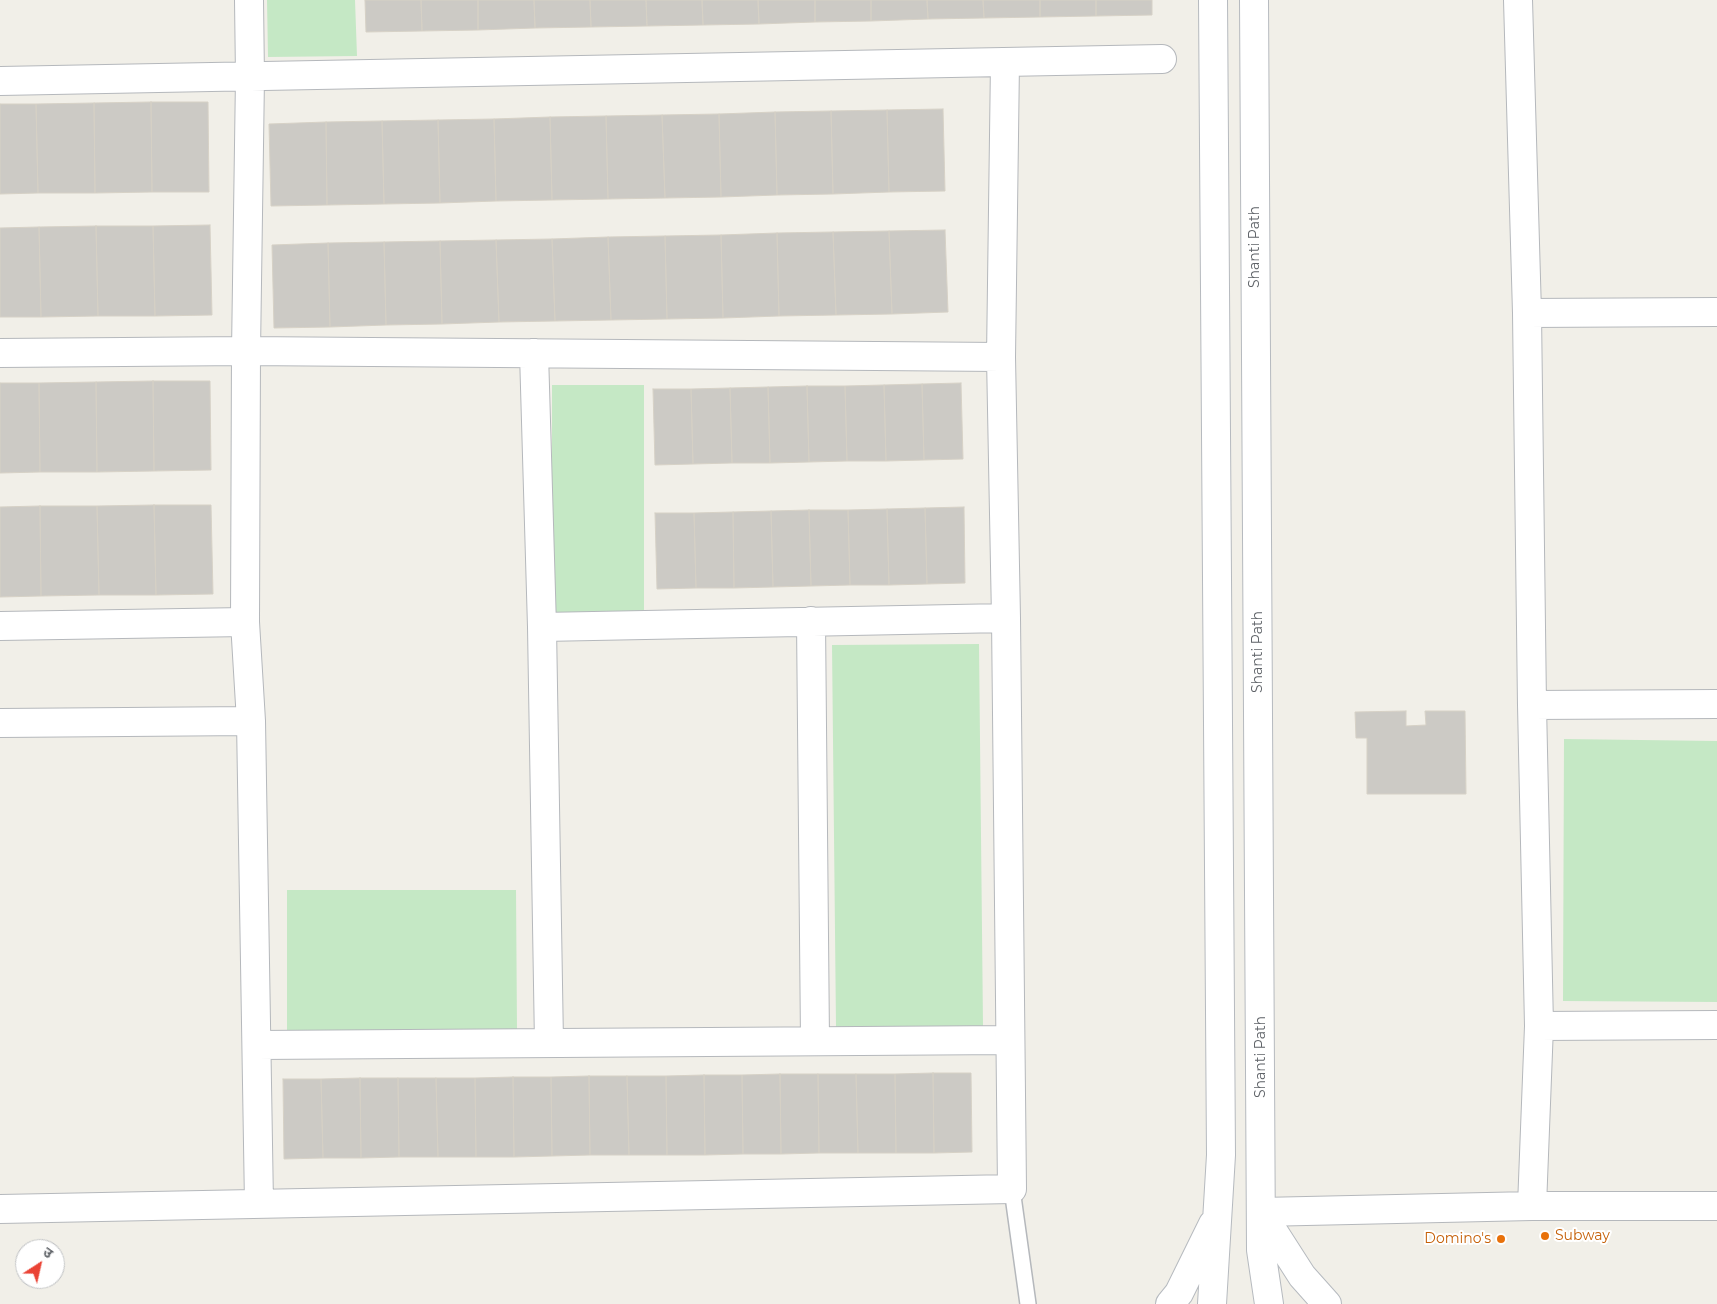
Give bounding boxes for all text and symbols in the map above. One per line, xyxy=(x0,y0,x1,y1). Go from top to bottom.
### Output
street label: Shanti Path xyxy=(1247,206,1263,288)
street label: Shanti Path xyxy=(1250,611,1266,693)
street label: Shanti Path xyxy=(1253,1016,1269,1098)
place label: Subway xyxy=(1555,1228,1610,1244)
marker: Subway xyxy=(1539,1230,1551,1242)
place label: Domino's xyxy=(1424,1231,1491,1247)
marker: Domino's xyxy=(1495,1233,1507,1245)
north arrow xyxy=(15,1239,65,1289)
text: उ xyxy=(40,1243,57,1262)

